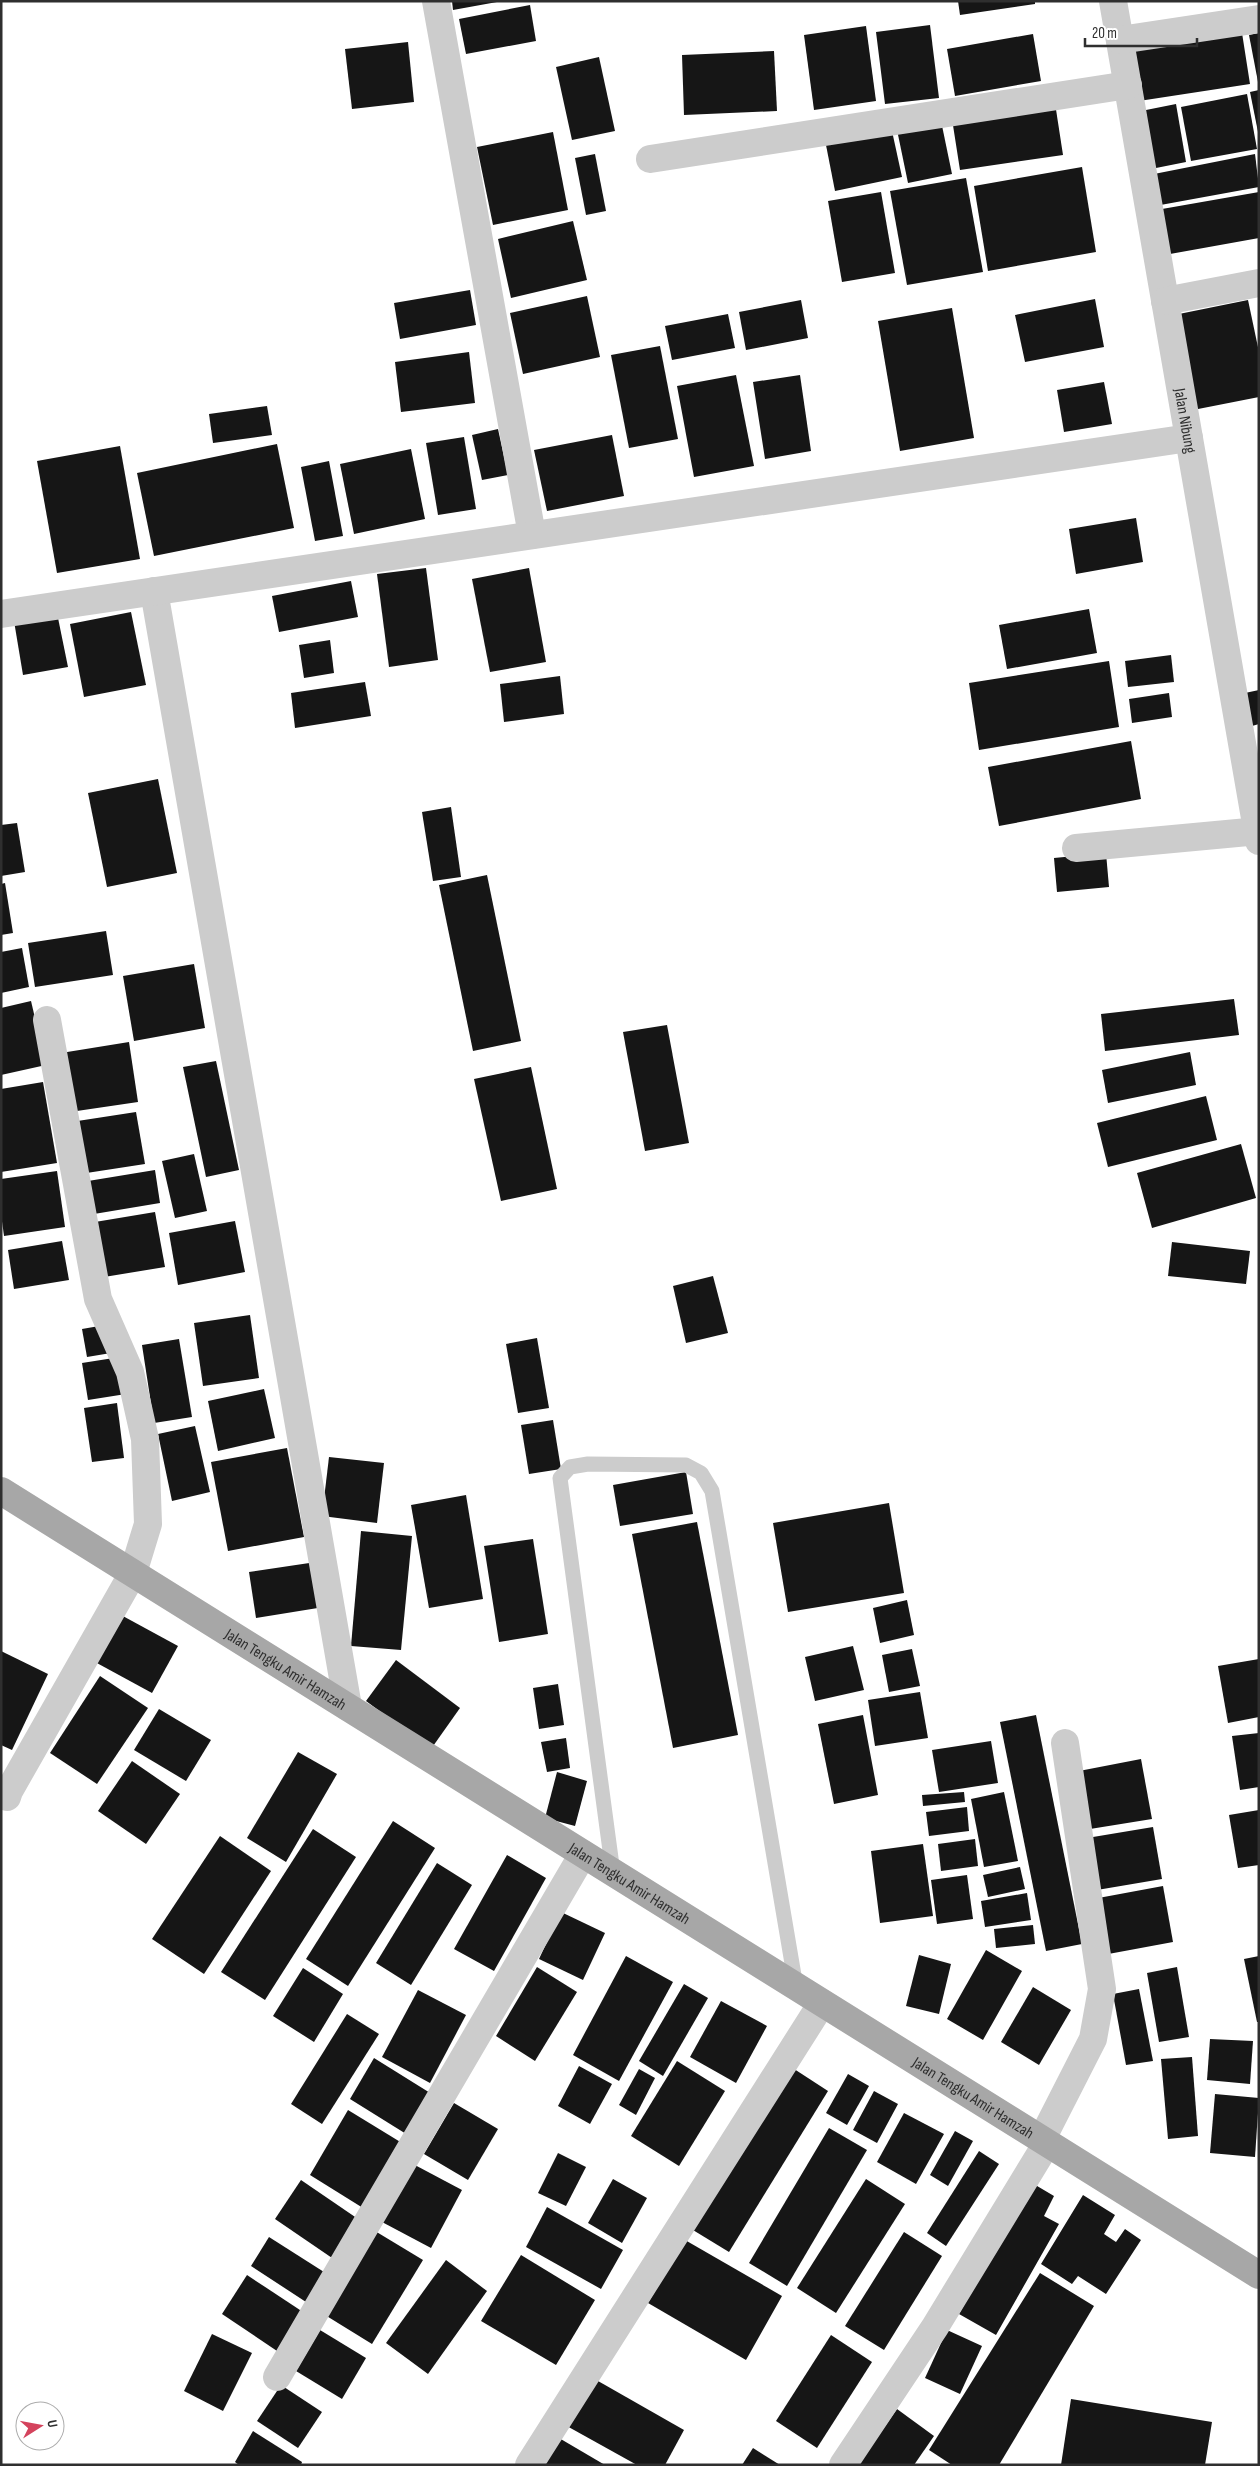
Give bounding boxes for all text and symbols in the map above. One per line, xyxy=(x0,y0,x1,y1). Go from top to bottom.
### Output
scale bar xyxy=(1085,15,1198,47)
text: 20 m xyxy=(1092,24,1117,43)
street label: Jalan Nibung xyxy=(1169,386,1199,455)
street label: Jalan Tengku Amir Hamzah xyxy=(220,1625,350,1715)
street label: Jalan Tengku Amir Hamzah xyxy=(564,1839,693,1929)
street label: Jalan Tengku Amir Hamzah xyxy=(908,2053,1037,2143)
north arrow xyxy=(15,2401,65,2451)
text: U xyxy=(43,2418,61,2429)

